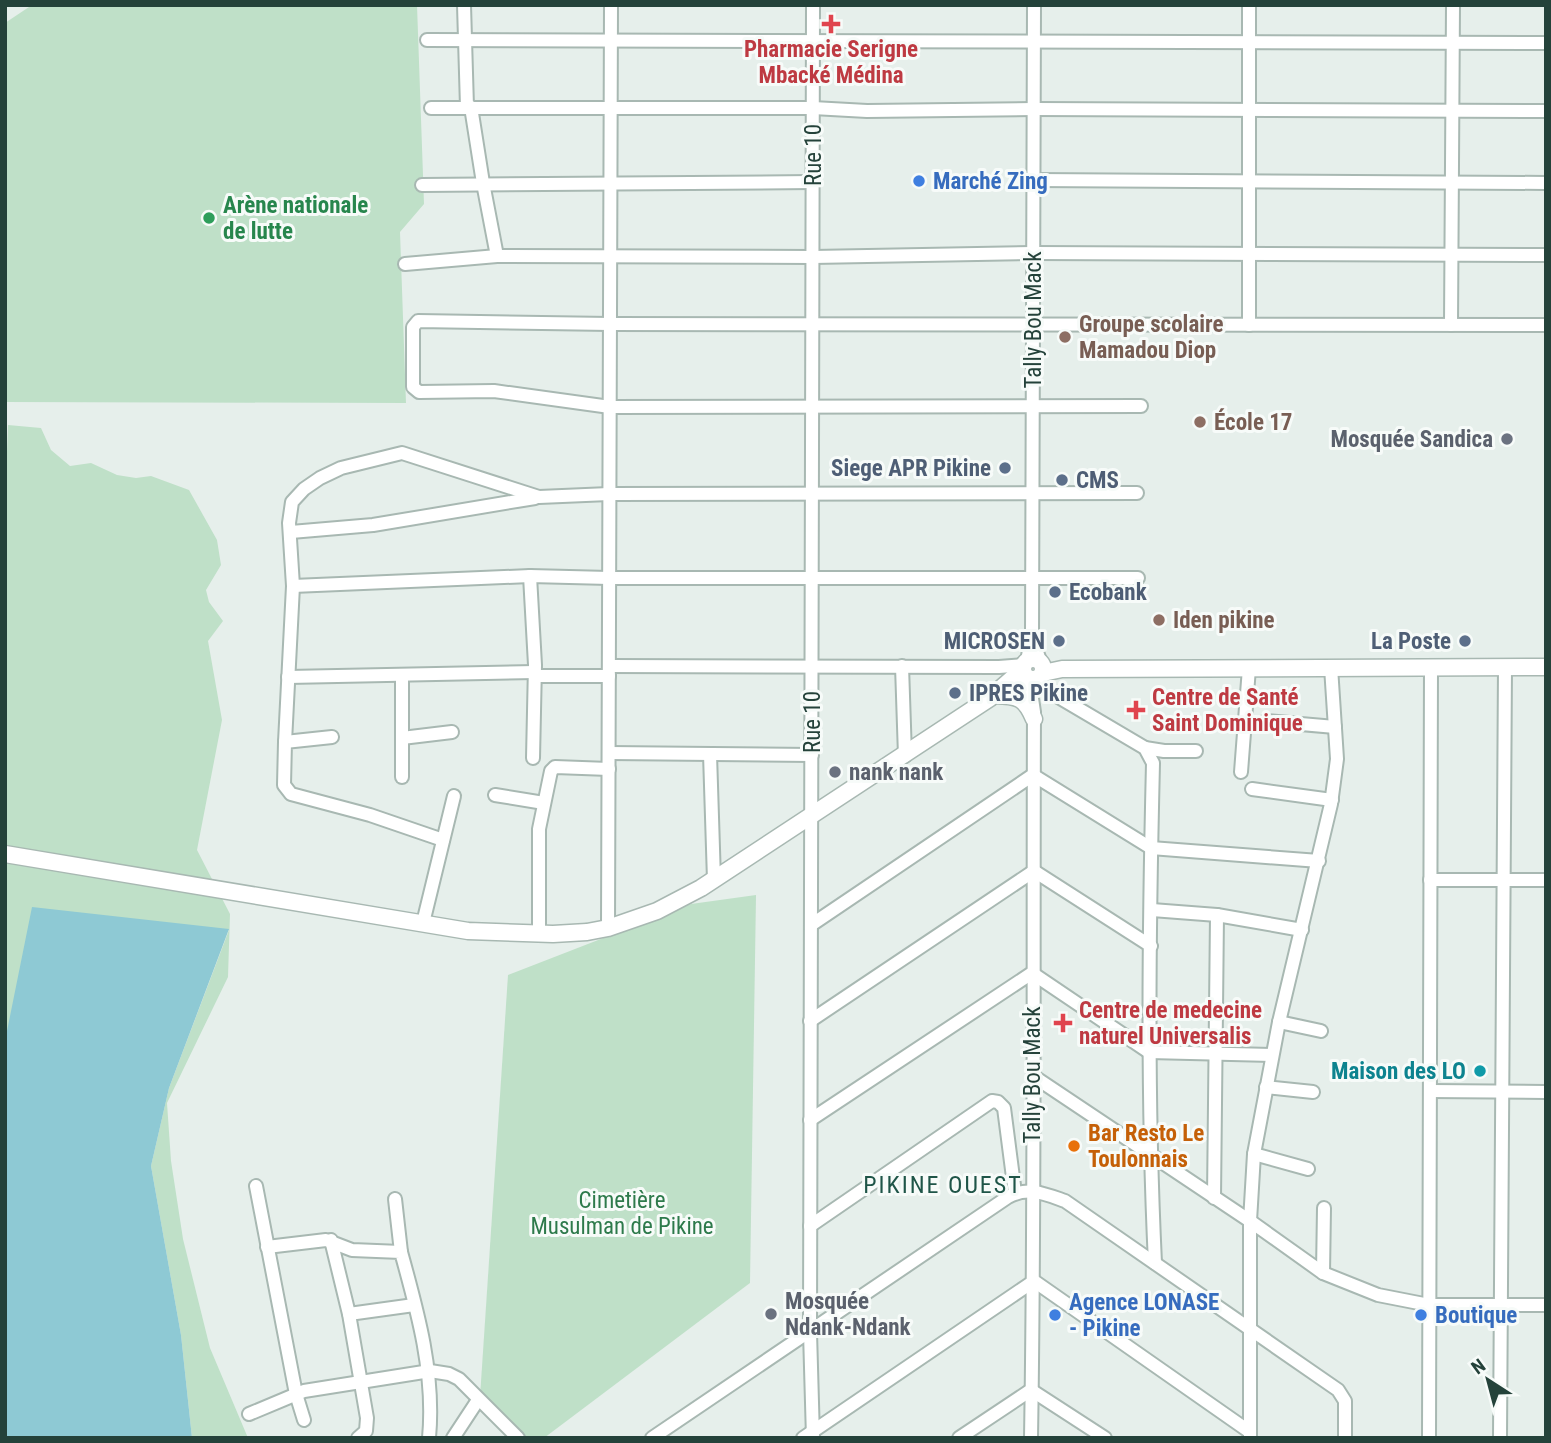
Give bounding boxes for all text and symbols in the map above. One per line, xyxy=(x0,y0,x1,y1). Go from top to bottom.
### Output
marker: Pharmacie Serigne Mbacké Médina xyxy=(823,16,839,32)
place label: Pharmacie Serigne Mbacké Médina xyxy=(744,36,918,89)
street label: Rue 10 xyxy=(800,124,827,186)
place label: Marché Zing xyxy=(933,168,1048,195)
marker: Marché Zing xyxy=(911,173,927,189)
place label: Arène nationale de lutte xyxy=(223,192,368,245)
marker: Arène nationale de lutte xyxy=(201,210,217,226)
street label: Tally Bou Mack xyxy=(1020,251,1047,389)
place label: Groupe scolaire Mamadou Diop xyxy=(1079,311,1223,364)
marker: Groupe scolaire Mamadou Diop xyxy=(1057,329,1073,345)
place label: École 17 xyxy=(1214,408,1292,436)
marker: École 17 xyxy=(1192,414,1208,430)
place label: Mosquée Sandica xyxy=(1330,426,1493,453)
marker: Mosquée Sandica xyxy=(1499,431,1515,447)
place label: Siege APR Pikine xyxy=(831,455,991,482)
marker: Siege APR Pikine xyxy=(997,460,1013,476)
place label: CMS xyxy=(1076,467,1119,494)
marker: CMS xyxy=(1054,472,1070,488)
place label: Ecobank xyxy=(1069,579,1148,606)
marker: Ecobank xyxy=(1047,584,1063,600)
place label: Iden pikine xyxy=(1173,607,1275,634)
marker: Iden pikine xyxy=(1151,612,1167,628)
place label: MICROSEN xyxy=(944,628,1045,655)
place label: La Poste xyxy=(1371,628,1451,655)
marker: MICROSEN xyxy=(1051,633,1067,649)
marker: La Poste xyxy=(1457,633,1473,649)
place label: IPRES Pikine xyxy=(969,680,1088,707)
place label: Centre de Santé Saint Dominique xyxy=(1152,684,1303,737)
marker: IPRES Pikine xyxy=(947,685,963,701)
street label: Rue 10 xyxy=(799,691,826,753)
marker: Centre de Santé Saint Dominique xyxy=(1126,700,1146,720)
place label: nank nank xyxy=(849,759,944,786)
marker: nank nank xyxy=(827,764,843,780)
place label: Centre de medecine naturel Universalis xyxy=(1079,997,1262,1050)
street label: Tally Bou Mack xyxy=(1019,1006,1046,1144)
marker: Centre de medecine naturel Universalis xyxy=(1053,1013,1073,1033)
place label: Maison des LO xyxy=(1331,1058,1466,1085)
marker: Maison des LO xyxy=(1472,1063,1488,1079)
place label: Bar Resto Le Toulonnais xyxy=(1088,1120,1204,1173)
marker: Bar Resto Le Toulonnais xyxy=(1066,1138,1082,1154)
district label: PIKINE OUEST xyxy=(863,1171,1023,1199)
park label: Cimetière Musulman de Pikine xyxy=(530,1187,714,1240)
place label: Mosquée Ndank-Ndank xyxy=(785,1288,912,1341)
place label: Agence LONASE - Pikine xyxy=(1069,1289,1219,1342)
place label: Boutique xyxy=(1435,1302,1517,1329)
marker: Mosquée Ndank-Ndank xyxy=(763,1306,779,1322)
marker: Agence LONASE - Pikine xyxy=(1047,1307,1063,1323)
marker: Boutique xyxy=(1413,1307,1429,1323)
north arrow xyxy=(1453,1345,1523,1415)
text: N xyxy=(1467,1354,1490,1379)

